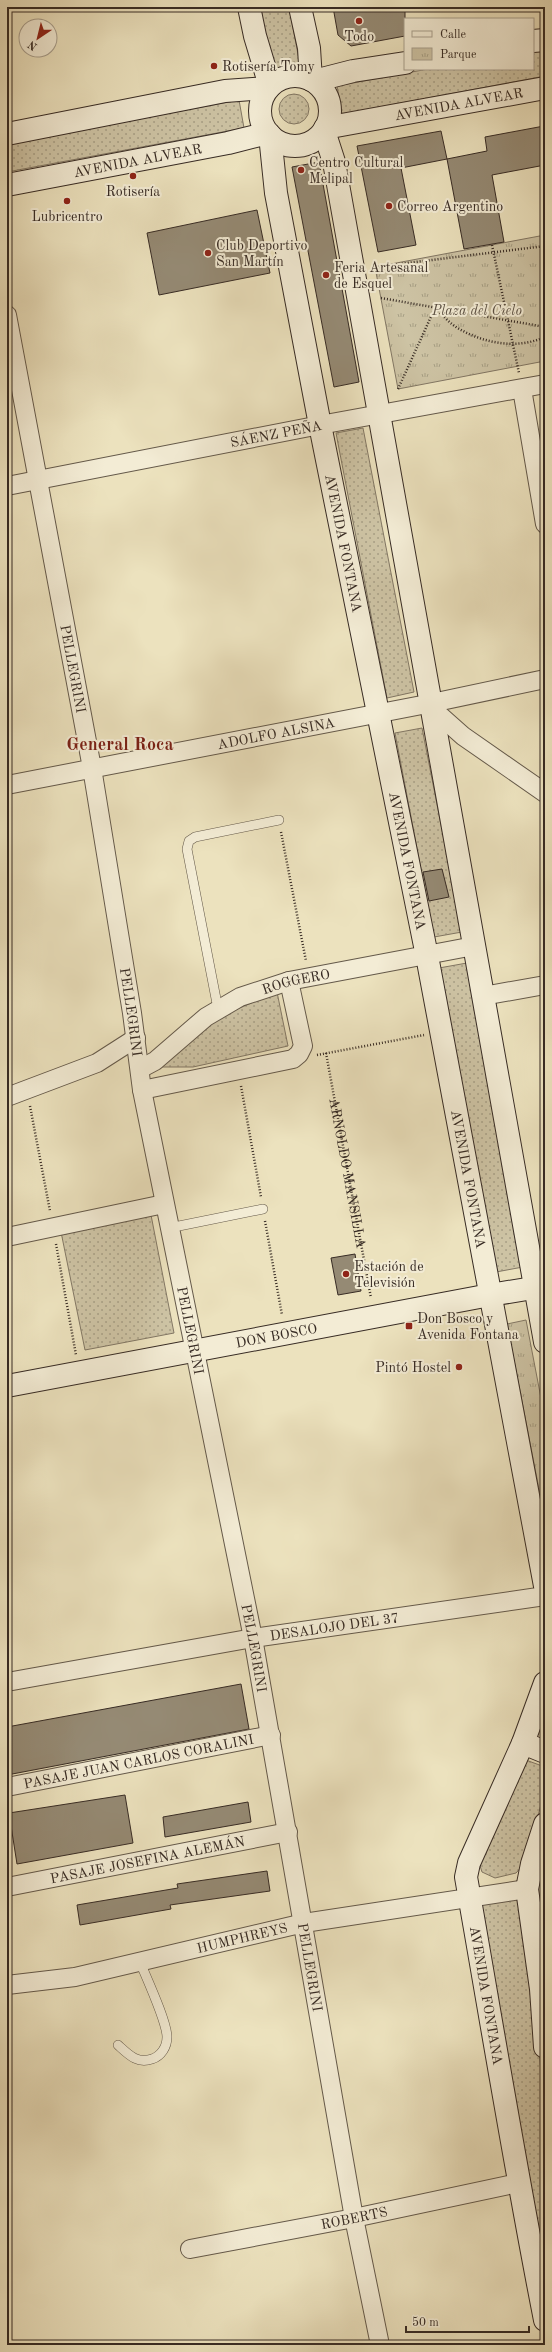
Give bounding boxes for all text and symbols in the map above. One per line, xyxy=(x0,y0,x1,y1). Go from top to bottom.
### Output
marker: Todo xyxy=(354,16,364,26)
north arrow xyxy=(18,18,58,58)
legend xyxy=(404,18,534,70)
text: Calle xyxy=(440,29,466,41)
place label: Todo xyxy=(344,30,374,44)
text: N xyxy=(26,38,40,52)
text: Parque xyxy=(440,49,477,61)
place label: Rotisería Tomy xyxy=(222,60,316,74)
marker: Rotisería Tomy xyxy=(209,61,219,71)
street label: AVENIDA ALVEAR xyxy=(394,86,524,123)
street label: AVENIDA ALVEAR xyxy=(72,142,203,180)
place label: Centro Cultural Melipal xyxy=(309,156,404,186)
marker: Centro Cultural Melipal xyxy=(296,165,306,175)
marker: Rotisería xyxy=(128,171,138,181)
place label: Rotisería xyxy=(106,185,160,199)
marker: Lubricentro xyxy=(62,196,72,206)
place label: Correo Argentino xyxy=(397,200,503,214)
marker: Correo Argentino xyxy=(384,201,394,211)
place label: Lubricentro xyxy=(31,210,103,224)
place label: Club Deportivo San Martín xyxy=(216,239,307,269)
marker: Club Deportivo San Martín xyxy=(203,248,213,258)
place label: Feria Artesanal de Esquel xyxy=(334,261,428,291)
marker: Feria Artesanal de Esquel xyxy=(321,270,331,280)
park label: Plaza del Cielo xyxy=(431,304,522,318)
street label: SÁENZ PEÑA xyxy=(229,418,323,450)
street label: AVENIDA FONTANA xyxy=(322,473,364,614)
street label: PELLEGRINI xyxy=(57,624,88,714)
street label: ADOLFO ALSINA xyxy=(216,716,336,752)
district label: General Roca xyxy=(66,736,174,754)
street label: AVENIDA FONTANA xyxy=(386,791,428,932)
street label: PELLEGRINI xyxy=(117,967,144,1057)
street label: ROGGERO xyxy=(260,967,331,997)
street label: ARNOLDO MANSILLA xyxy=(326,1097,368,1250)
street label: AVENIDA FONTANA xyxy=(448,1109,488,1250)
place label: Estación de Televisión xyxy=(354,1260,424,1290)
marker: Estación de Televisión xyxy=(341,1269,351,1279)
street label: PELLEGRINI xyxy=(174,1285,205,1376)
place label: Don Bosco y Avenida Fontana xyxy=(417,1312,519,1342)
marker: Don Bosco y Avenida Fontana xyxy=(404,1321,414,1331)
street label: DON BOSCO xyxy=(234,1322,319,1351)
place label: Pintó Hostel xyxy=(375,1361,451,1375)
marker: Pintó Hostel xyxy=(454,1362,464,1372)
street label: PELLEGRINI xyxy=(238,1603,268,1693)
street label: DESALOJO DEL 37 xyxy=(269,1611,400,1644)
street label: PASAJE JUAN CARLOS CORALINI xyxy=(22,1733,255,1792)
street label: PASAJE JOSEFINA ALEMÁN xyxy=(49,1834,246,1886)
street label: HUMPHREYS xyxy=(195,1921,289,1956)
street label: PELLEGRINI xyxy=(295,1922,324,2013)
street label: AVENIDA FONTANA xyxy=(467,1925,504,2066)
street label: ROBERTS xyxy=(320,2205,389,2232)
scale bar xyxy=(406,2308,529,2334)
text: 50 m xyxy=(412,2316,439,2329)

